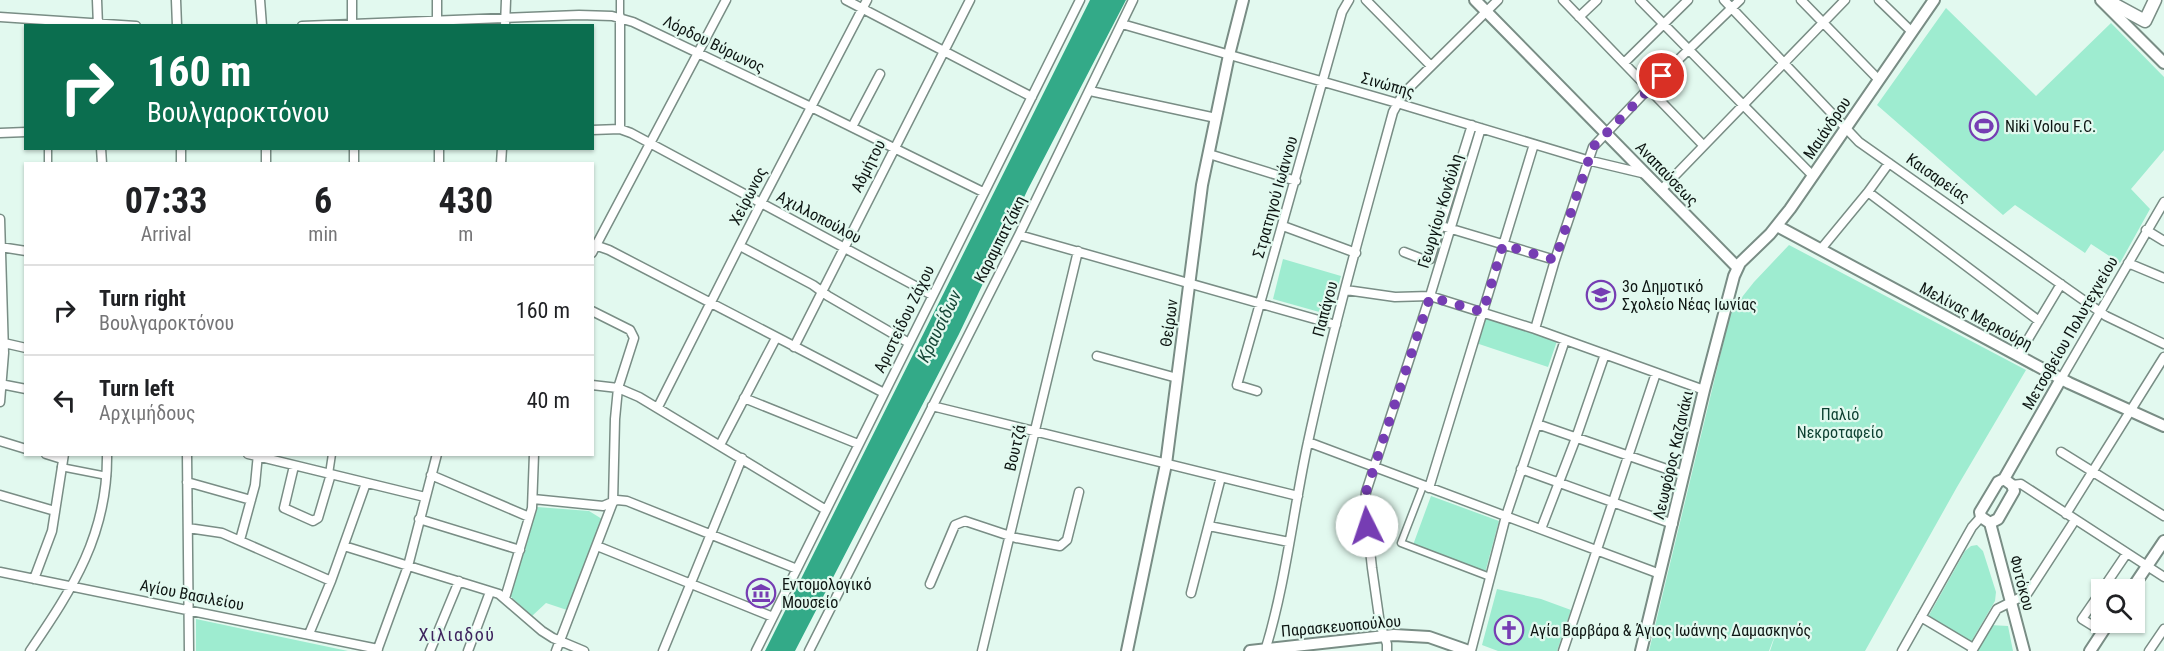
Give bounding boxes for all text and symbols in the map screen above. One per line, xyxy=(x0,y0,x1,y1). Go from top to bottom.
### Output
street label: Λόρδου Βύρωνος xyxy=(660,11,768,77)
text: 160 m xyxy=(147,47,252,96)
icon: right xyxy=(48,48,126,126)
pin xyxy=(1636,50,1687,101)
icon: arrive xyxy=(1645,59,1678,92)
street label: Σινώπης xyxy=(1359,68,1417,102)
street label: Μαιάνδρου xyxy=(1799,93,1855,163)
text: Βουλγαροκτόνου xyxy=(147,97,330,129)
sports icon: Niki Volou F.C. xyxy=(1968,110,2000,142)
place label: Niki Volou F.C. xyxy=(2005,117,2096,136)
street label: Στρατηγού Ιωάννου xyxy=(1249,134,1301,260)
street label: Αδμήτου xyxy=(847,137,889,195)
street label: Αναπαύσεως xyxy=(1632,138,1702,210)
street label: Καισαρείας xyxy=(1903,149,1973,207)
street label: Γεωργίου Κονδύλη xyxy=(1414,151,1466,271)
street label: Χείρωνος xyxy=(725,164,771,228)
text: 07:33 xyxy=(125,180,207,222)
text: 6 xyxy=(314,180,332,222)
text: 430 xyxy=(439,180,493,222)
street label: Αχιλλοπούλου xyxy=(773,187,865,247)
street label: Καραμπατζάκη xyxy=(970,192,1030,286)
text: Arrival xyxy=(141,222,192,246)
text: min xyxy=(308,222,338,246)
text: m xyxy=(458,222,473,246)
street label: Μετσοβείου Πολυτεχνείου xyxy=(2018,253,2122,413)
street label: Αριστείδου Ζάχου xyxy=(870,262,938,376)
place label: 3ο Δημοτικό Σχολείο Νέας Ιωνίας xyxy=(1622,277,1757,314)
street label: Μελίνας Μερκούρη xyxy=(1916,278,2036,354)
street label: Παπάγου xyxy=(1308,279,1342,339)
school or university icon: 3ο Δημοτικό Σχολείο Νέας Ιωνίας xyxy=(1585,279,1617,311)
text: Turn right xyxy=(99,286,186,311)
water label: Κραυσίδων xyxy=(913,286,966,366)
icon: right xyxy=(48,294,81,327)
text: 160 m xyxy=(516,298,570,323)
street label: Θείρων xyxy=(1156,298,1182,348)
text: Βουλγαροκτόνου xyxy=(99,311,234,335)
text: Turn left xyxy=(99,376,174,401)
icon: left xyxy=(48,384,81,417)
text: 40 m xyxy=(527,388,570,413)
street label: Λεωφόρος Καζανάκι xyxy=(1649,388,1697,521)
text: Αρχιμήδους xyxy=(99,401,195,425)
park label: Παλιό Νεκροταφείο xyxy=(1797,405,1883,442)
street label: Βουτζά xyxy=(1000,423,1030,473)
position arrow xyxy=(1335,494,1399,558)
street label: Φυτόκου xyxy=(2006,553,2038,613)
place label: Εντομολογικό Mουσείο xyxy=(782,575,871,612)
street label: Αγίου Βασιλείου xyxy=(138,576,246,614)
museum icon: Εντομολογικό Mουσείο xyxy=(745,577,777,609)
map controls xyxy=(2091,579,2145,633)
button: search xyxy=(2091,579,2145,633)
street label: Παρασκευοπούλου xyxy=(1280,611,1402,641)
church icon: Αγία Βαρβάρα & Άγιος Ιωάννης Δαμασκηνός xyxy=(1493,614,1525,646)
place label: Αγία Βαρβάρα & Άγιος Ιωάννης Δαμασκηνός xyxy=(1530,621,1811,640)
district label: Χιλιαδού xyxy=(418,624,496,645)

